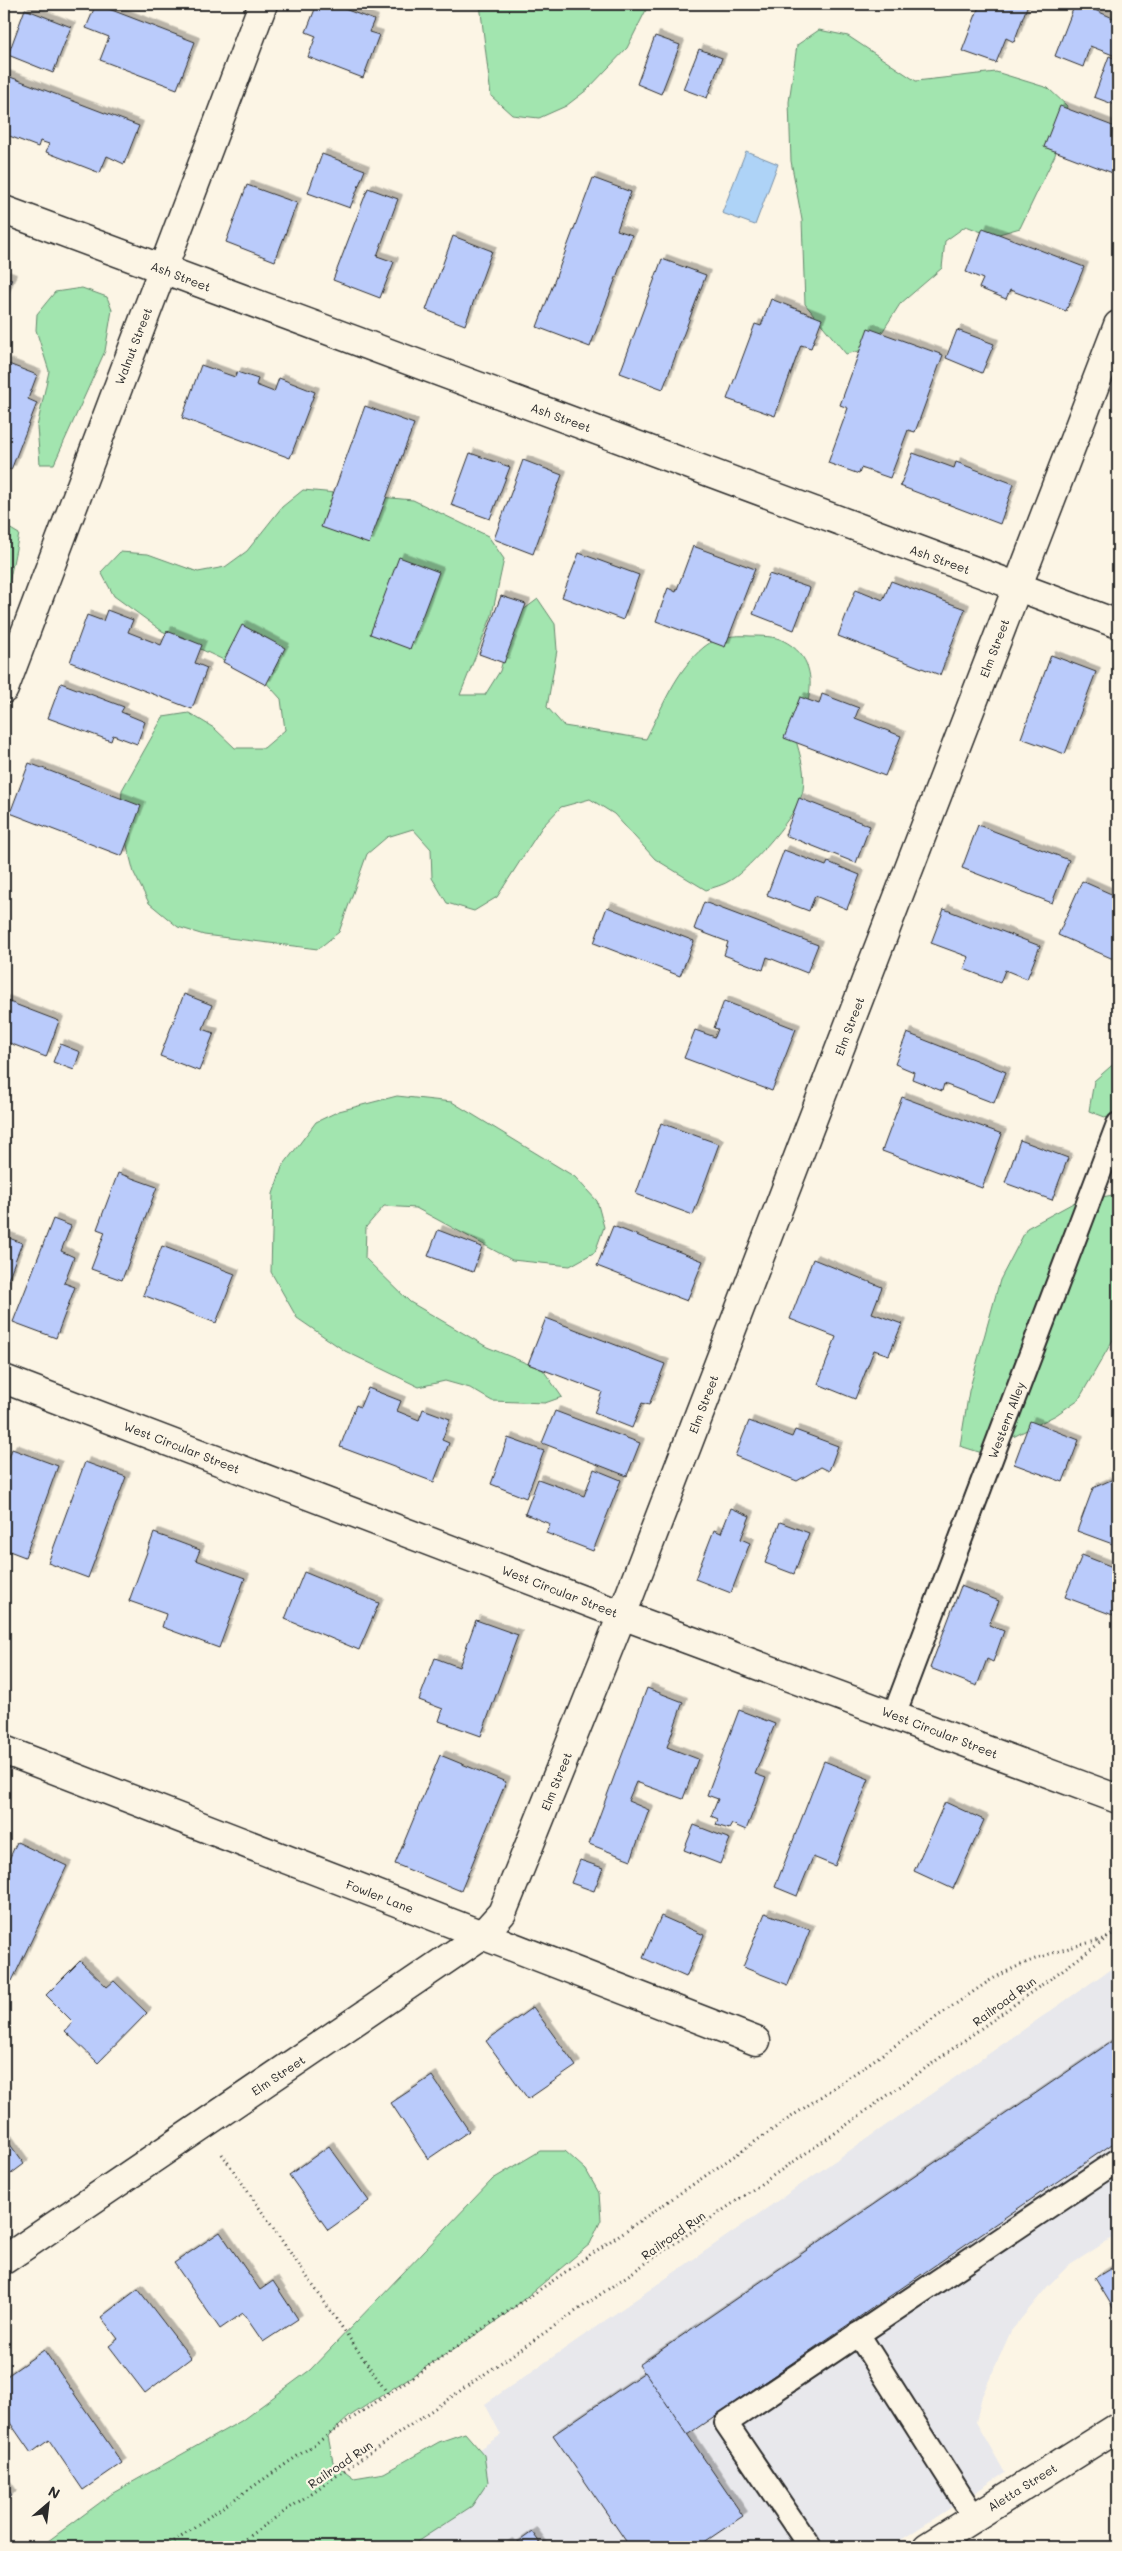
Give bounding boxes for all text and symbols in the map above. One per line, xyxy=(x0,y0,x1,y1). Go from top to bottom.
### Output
street label: Ash Street xyxy=(149,257,213,295)
street label: Walnut Street xyxy=(111,305,155,387)
street label: Ash Street xyxy=(529,399,593,435)
street label: Ash Street xyxy=(908,541,972,577)
street label: Elm Street xyxy=(976,616,1012,680)
street label: Elm Street xyxy=(831,994,867,1058)
street label: Elm Street xyxy=(685,1372,721,1436)
street label: Western Alley xyxy=(984,1379,1028,1461)
street label: West Circular Street xyxy=(122,1417,242,1477)
street label: West Circular Street xyxy=(500,1561,620,1621)
street label: West Circular Street xyxy=(880,1702,1000,1762)
street label: Elm Street xyxy=(537,1749,575,1813)
street label: Fowler Lane xyxy=(344,1876,416,1916)
street label: Railroad Run xyxy=(969,1973,1039,2029)
street label: Elm Street xyxy=(248,2051,308,2099)
street label: Railroad Run xyxy=(638,2207,708,2263)
street label: Railroad Run xyxy=(305,2436,375,2492)
street label: Aletta Street xyxy=(984,2459,1060,2515)
north arrow xyxy=(22,2478,72,2528)
text: N xyxy=(45,2481,63,2503)

